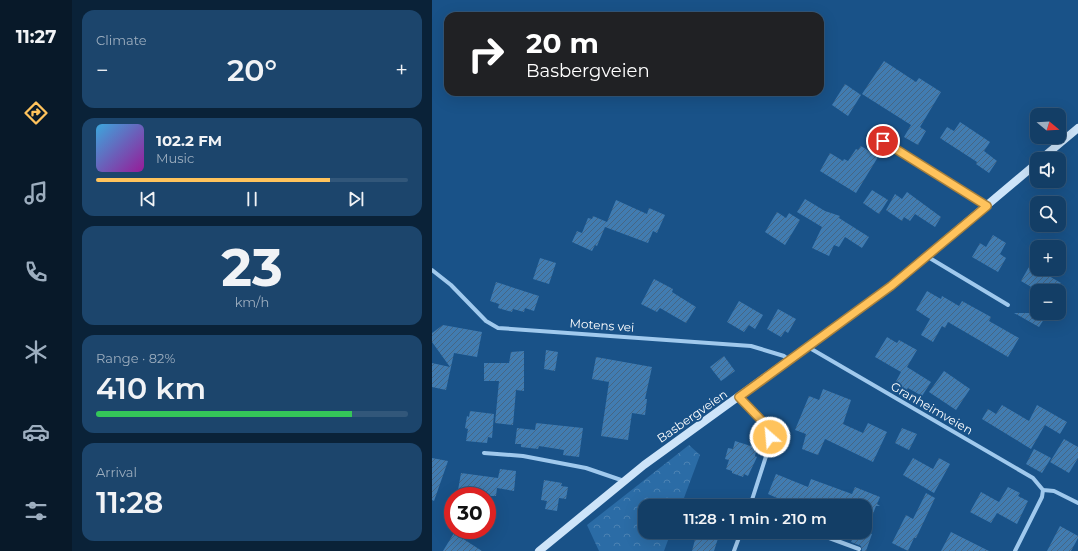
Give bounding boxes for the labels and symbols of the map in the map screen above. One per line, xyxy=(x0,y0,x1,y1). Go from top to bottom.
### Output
north arrow xyxy=(1030,108,1066,144)
pin xyxy=(866,124,900,158)
street label: Motens vei xyxy=(569,315,635,335)
street label: Granheimveien xyxy=(888,378,976,438)
street label: Basbergveien xyxy=(654,386,730,446)
position arrow xyxy=(749,416,791,458)
speed limit sign: 30 xyxy=(444,487,496,539)

